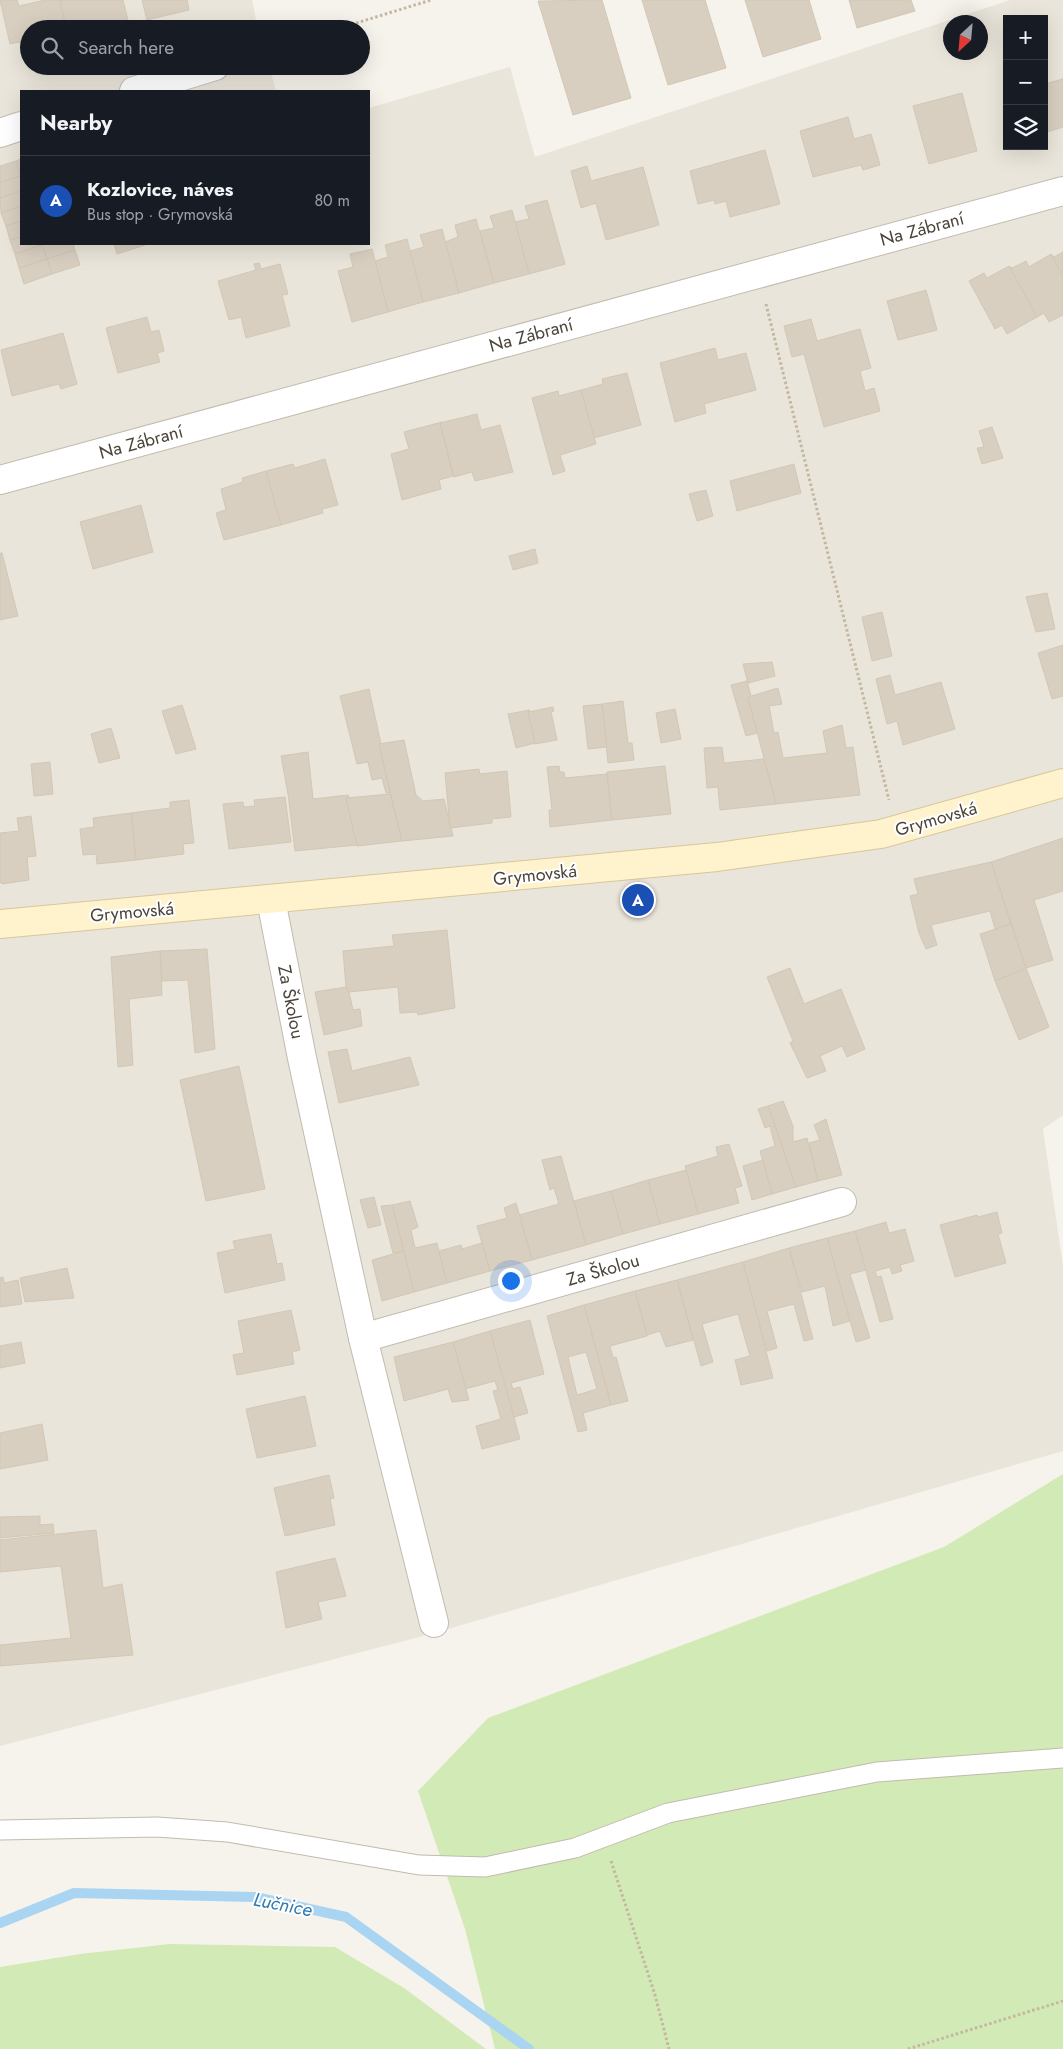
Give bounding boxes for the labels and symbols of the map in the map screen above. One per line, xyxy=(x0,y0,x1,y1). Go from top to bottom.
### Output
north arrow xyxy=(943,15,988,60)
street label: Na Zábraní xyxy=(877,205,968,253)
street label: Na Zábraní xyxy=(486,311,577,359)
street label: Na Zábraní xyxy=(96,418,187,466)
street label: Grymovská xyxy=(892,795,980,843)
street label: Grymovská xyxy=(492,858,578,892)
pin: A xyxy=(622,881,654,919)
street label: Grymovská xyxy=(89,895,175,929)
street label: Za Školou xyxy=(271,963,311,1041)
street label: Za Školou xyxy=(564,1247,642,1293)
your location xyxy=(498,1268,524,1294)
water label: Lučnice xyxy=(251,1886,315,1923)

